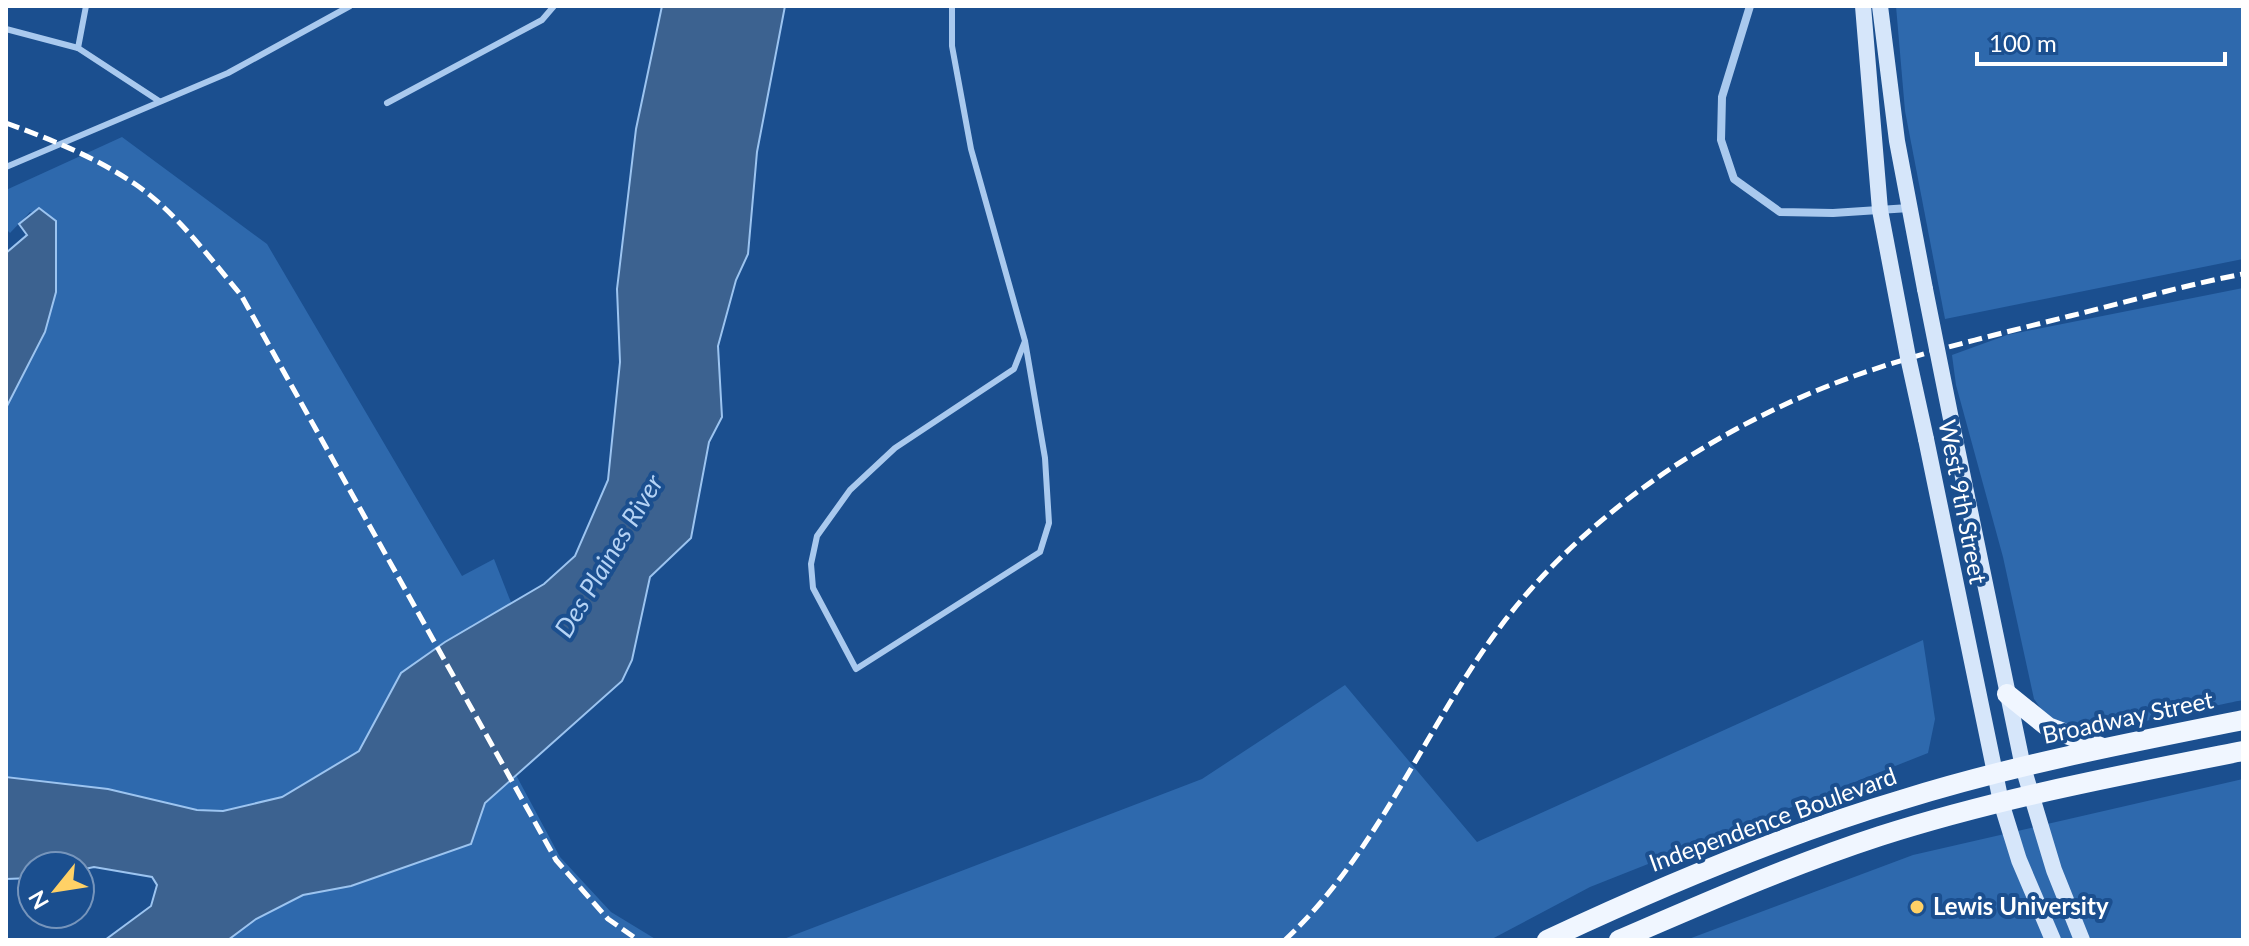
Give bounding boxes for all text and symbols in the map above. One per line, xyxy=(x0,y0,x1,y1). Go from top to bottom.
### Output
scale bar xyxy=(1977,16,2225,66)
text: 100 m xyxy=(1989,28,2057,57)
street label: West 9th Street xyxy=(1933,417,1994,587)
water label: Des Plaines River xyxy=(547,467,670,643)
street label: Broadway Street xyxy=(2040,684,2216,749)
street label: Independence Boulevard xyxy=(1645,760,1900,877)
north arrow xyxy=(16,850,96,930)
text: N xyxy=(22,886,54,914)
place label: Lewis University xyxy=(1933,891,2109,920)
marker: Lewis University xyxy=(1908,898,1926,916)

